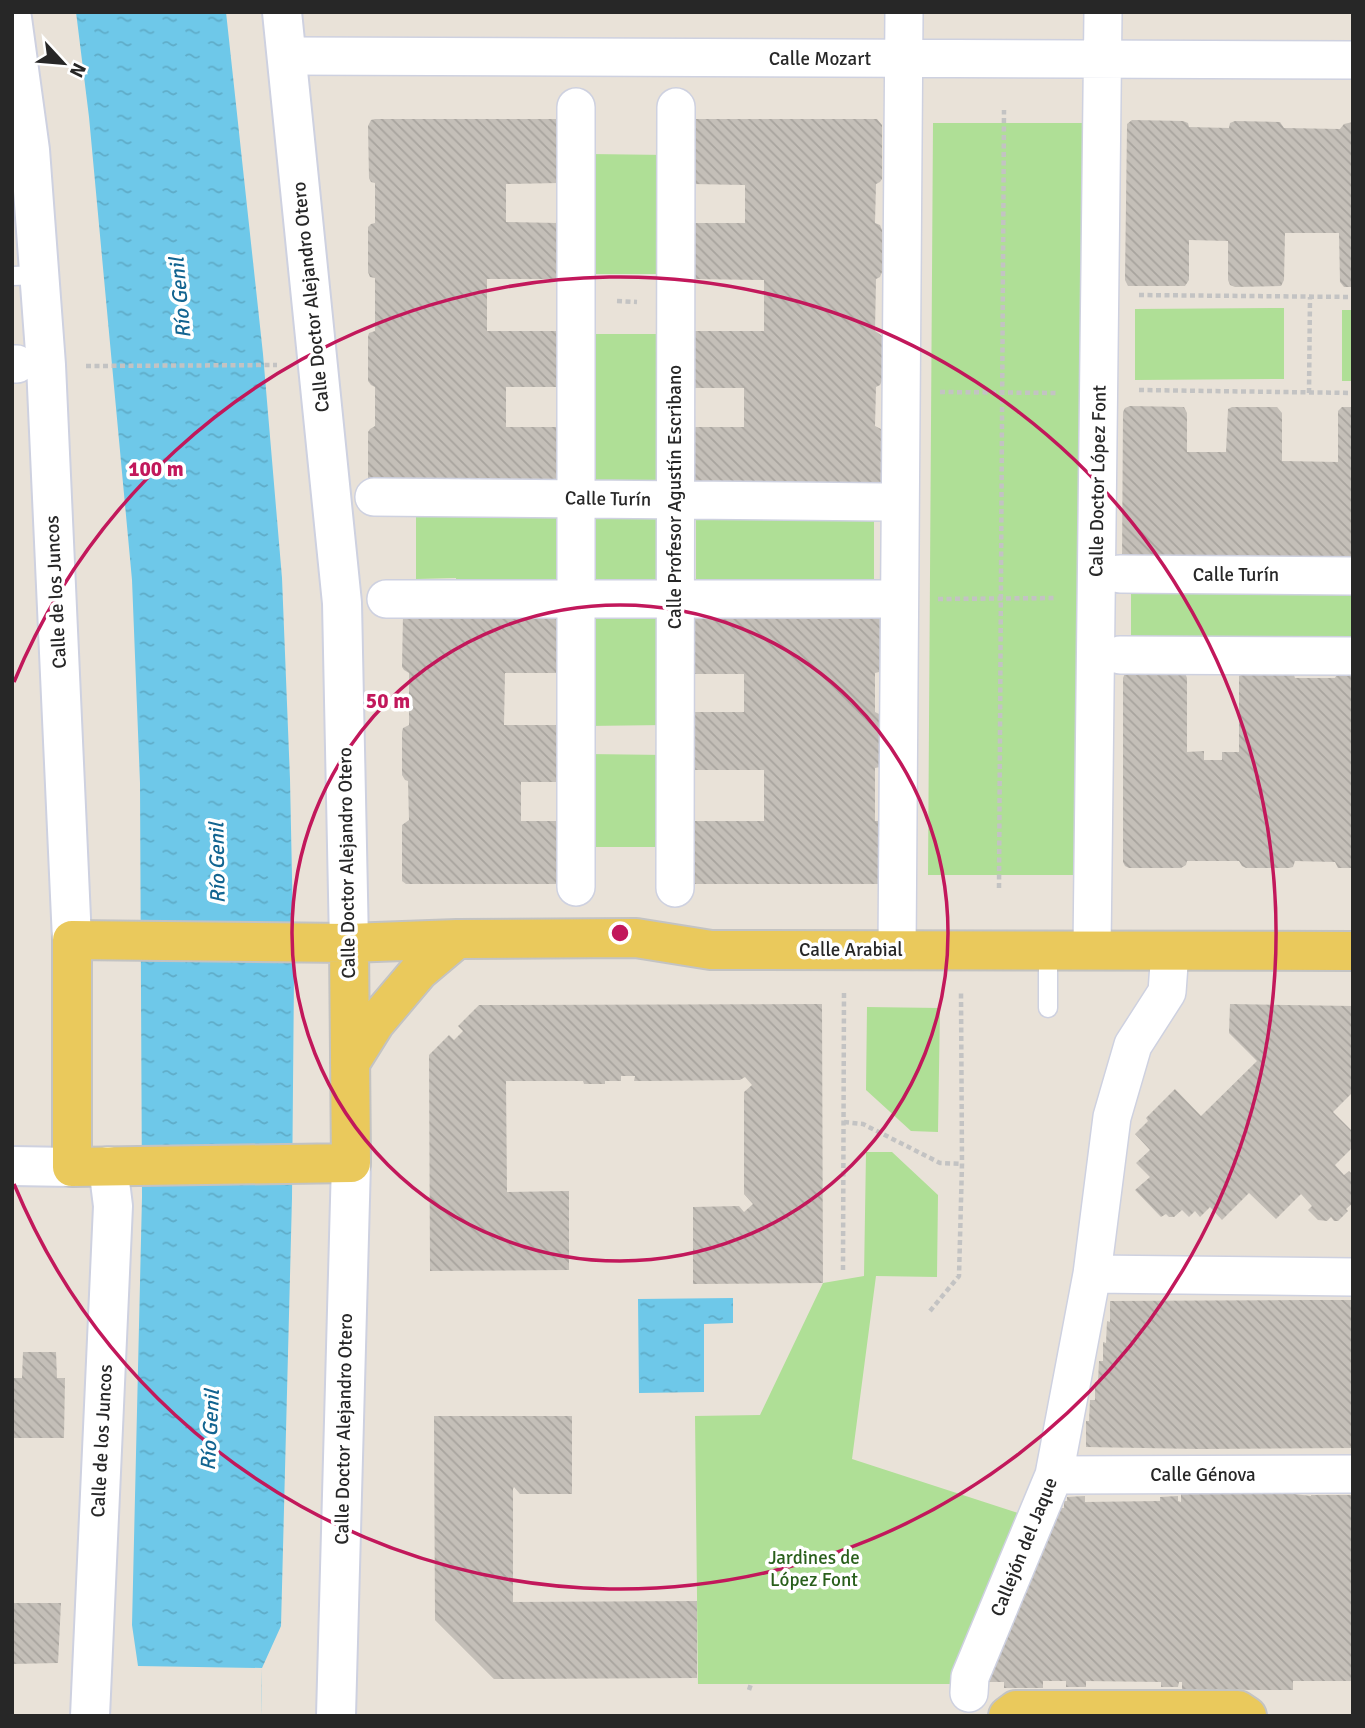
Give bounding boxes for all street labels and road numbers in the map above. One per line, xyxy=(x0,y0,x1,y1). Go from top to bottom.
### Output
street label: Calle Mozart xyxy=(769,47,872,71)
street label: Calle Doctor Alejandro Otero xyxy=(287,181,335,413)
street label: Calle Profesor Agustín Escribano xyxy=(663,365,687,629)
street label: Calle Doctor López Font xyxy=(1084,384,1112,577)
street label: Calle Turín xyxy=(565,486,651,512)
street label: Calle de los Juncos xyxy=(40,515,72,669)
street label: Calle Turín xyxy=(1193,563,1279,587)
street label: Calle Doctor Alejandro Otero xyxy=(333,747,361,979)
street label: Calle Arabial xyxy=(799,938,903,962)
street label: Calle Doctor Alejandro Otero xyxy=(330,1313,358,1545)
street label: Calle de los Juncos xyxy=(86,1364,118,1518)
street label: Calle Génova xyxy=(1150,1463,1256,1487)
street label: Callejón del Jaque xyxy=(985,1474,1063,1620)

